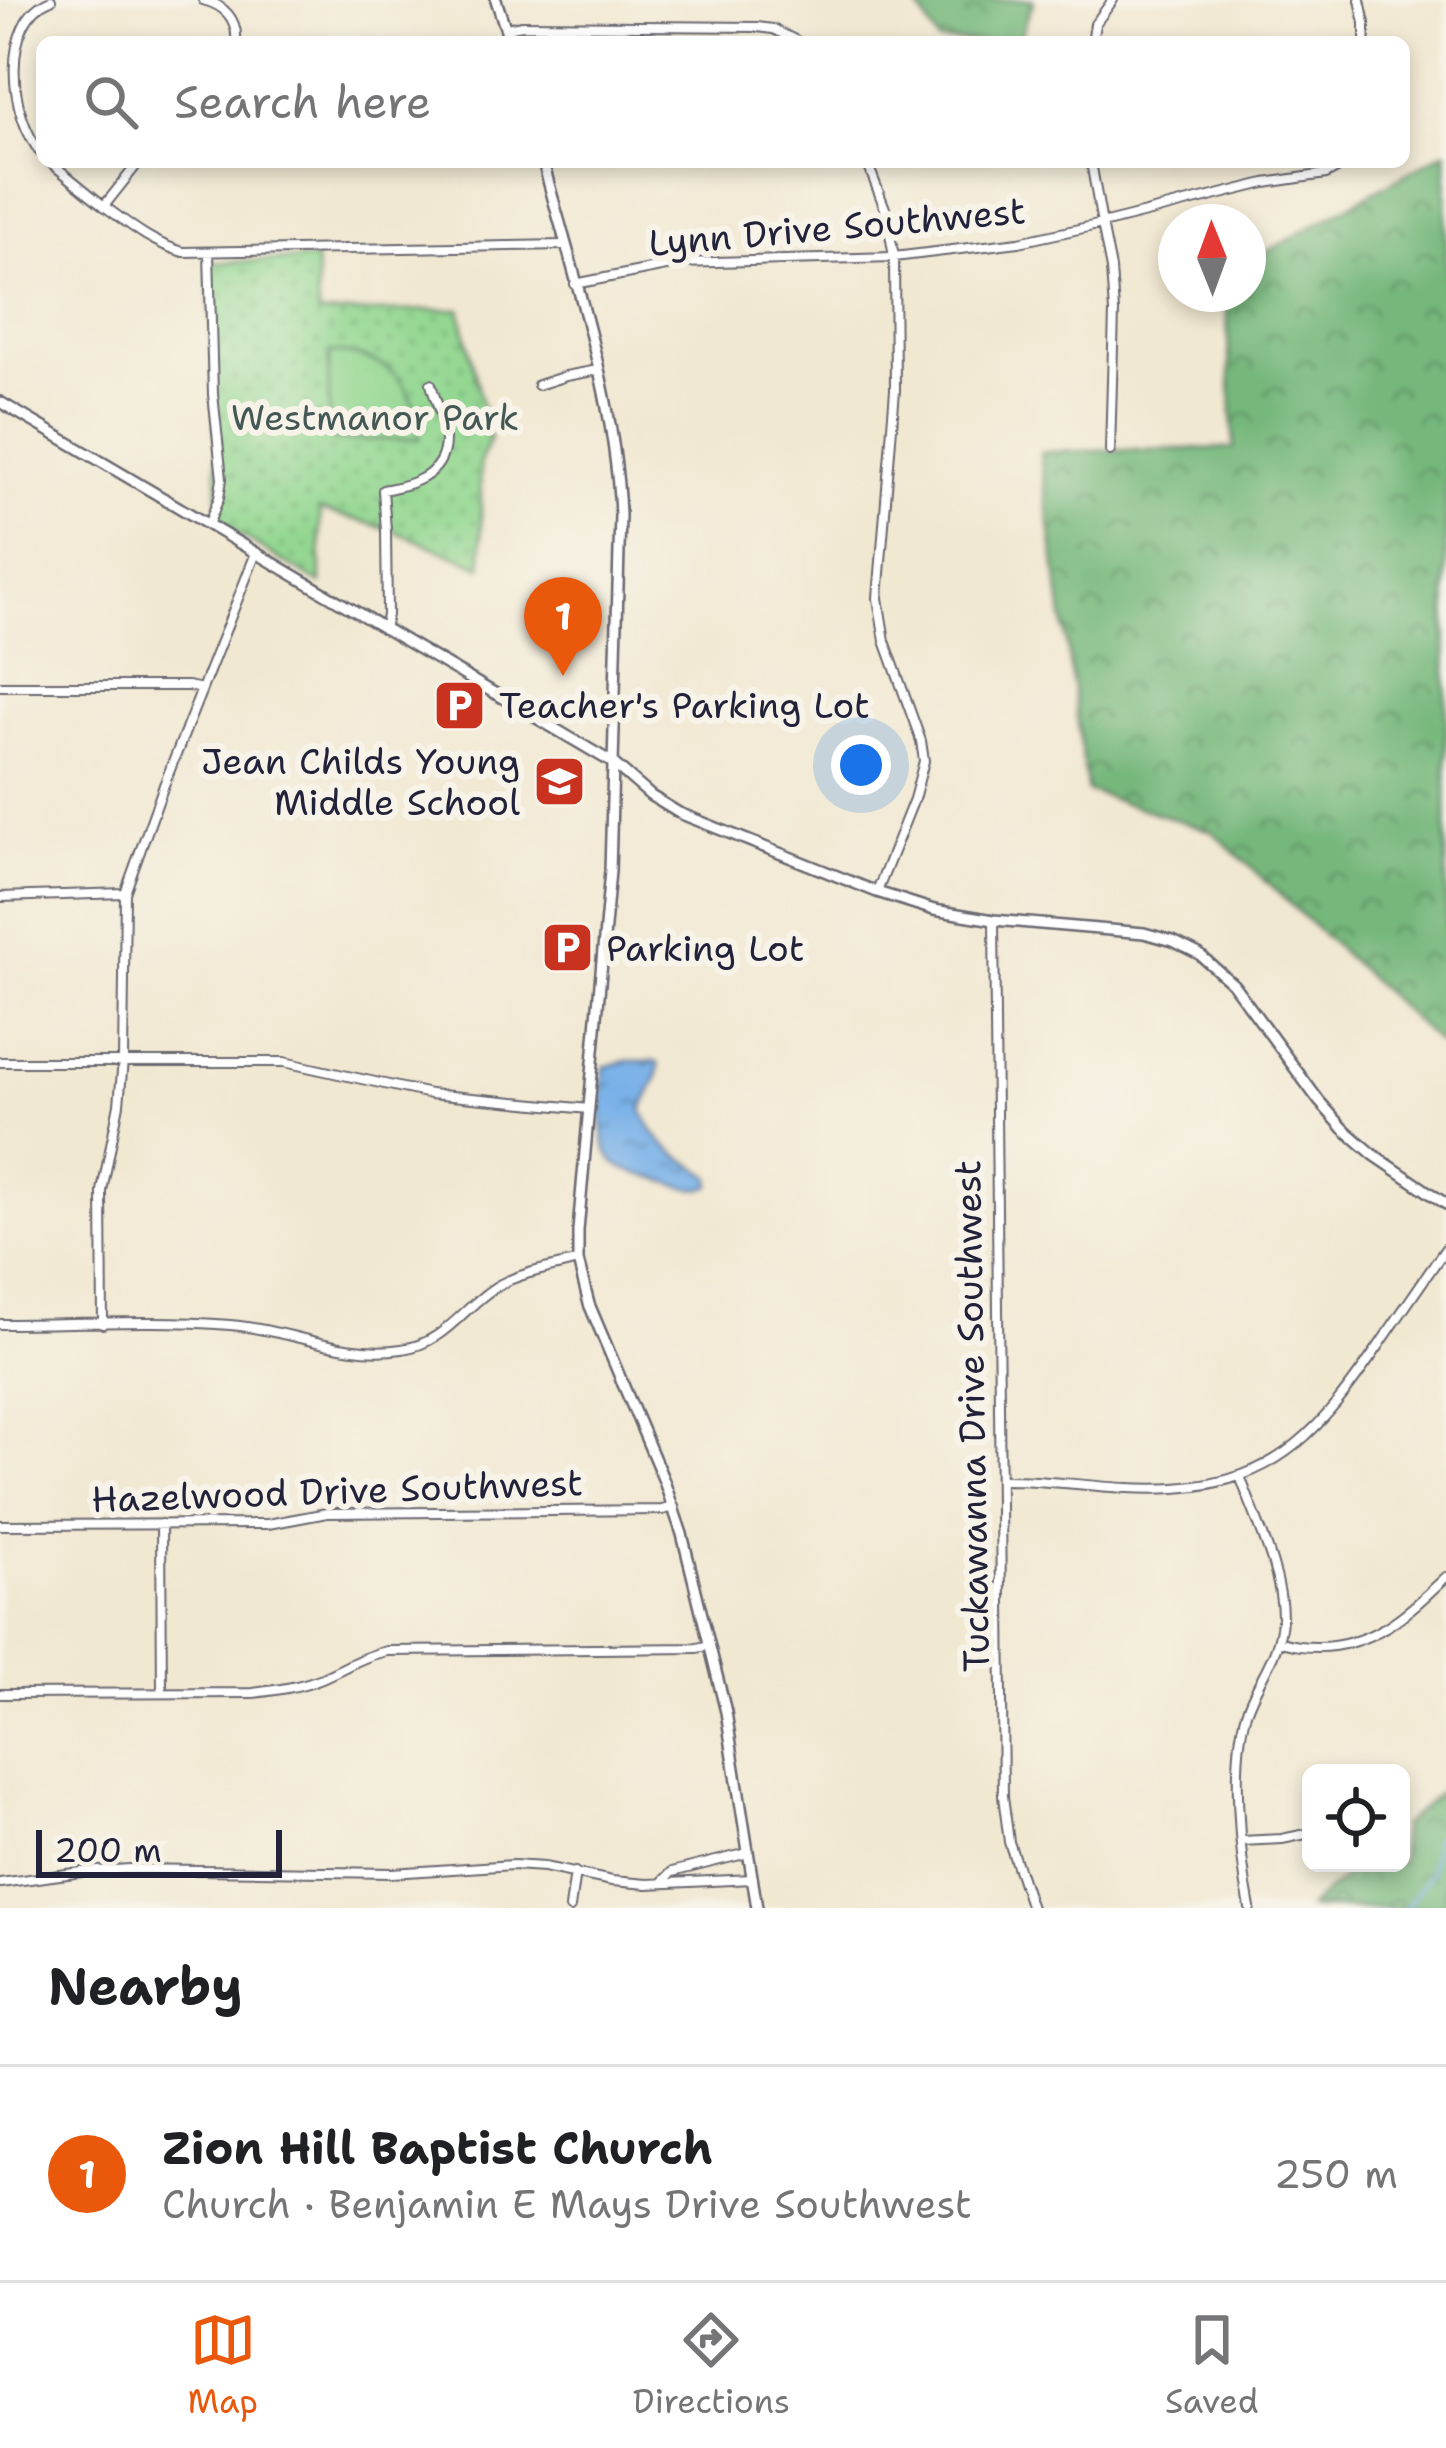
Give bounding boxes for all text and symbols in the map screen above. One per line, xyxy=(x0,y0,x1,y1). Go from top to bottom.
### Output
search box xyxy=(36,36,1410,168)
icon: search xyxy=(78,69,144,135)
text: Search here xyxy=(174,72,431,132)
street label: Lynn Drive Southwest xyxy=(647,186,1027,268)
north arrow xyxy=(1158,204,1266,312)
park label: Westmanor Park xyxy=(231,393,519,442)
pin: 1 xyxy=(524,577,602,676)
parking icon: Teacher's Parking Lot xyxy=(432,677,488,733)
place label: Teacher's Parking Lot xyxy=(499,681,870,730)
your location xyxy=(831,735,891,795)
place label: Jean Childs Young Middle School xyxy=(201,737,520,827)
school or university icon: Jean Childs Young Middle School xyxy=(531,754,587,810)
parking icon: Parking Lot xyxy=(539,920,595,976)
place label: Parking Lot xyxy=(606,924,804,973)
street label: Tuckawanna Drive Southwest xyxy=(943,1160,1001,1672)
street label: Hazelwood Drive Southwest xyxy=(90,1458,584,1524)
map controls xyxy=(1302,1764,1410,1872)
button: locate xyxy=(1302,1764,1410,1872)
scale bar xyxy=(36,1824,282,1877)
text: 200 m xyxy=(54,1828,162,1873)
text: Nearby xyxy=(48,1952,243,2020)
text: Zion Hill Baptist Church xyxy=(162,2118,713,2178)
text: 1 xyxy=(78,2148,96,2200)
text: 250 m xyxy=(1274,2148,1398,2200)
text: Church · Benjamin E Mays Drive Southwest xyxy=(162,2178,972,2230)
tab: Map xyxy=(187,2307,258,2424)
tab: Directions xyxy=(633,2307,790,2424)
tab: Saved xyxy=(1165,2307,1259,2424)

